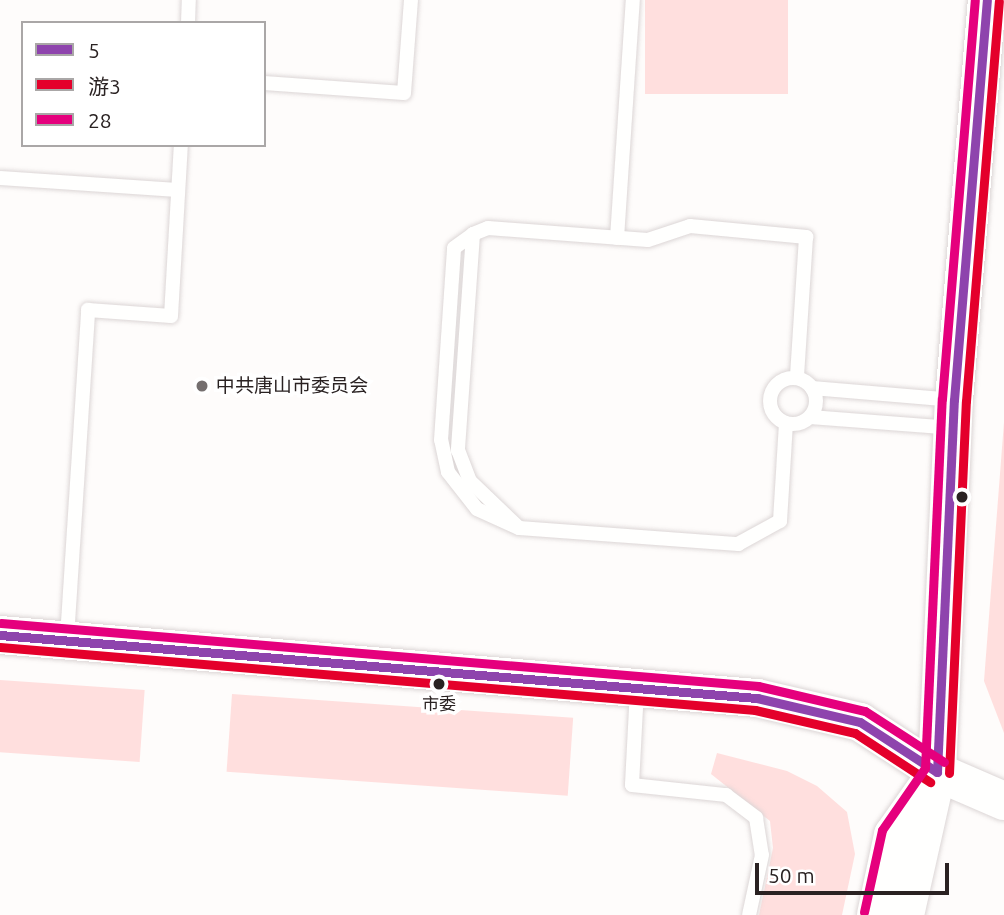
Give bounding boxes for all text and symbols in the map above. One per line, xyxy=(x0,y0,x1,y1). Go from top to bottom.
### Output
legend xyxy=(21,21,266,147)
text: 5 xyxy=(88,38,100,62)
text: 游3 xyxy=(88,74,121,98)
text: 28 xyxy=(88,108,112,132)
place label: 中共唐山市委员会 xyxy=(216,375,368,397)
marker: 中共唐山市委员会 xyxy=(194,378,210,394)
unlabelled marker xyxy=(955,490,969,504)
marker: 市委 xyxy=(432,677,446,691)
place label: 市委 xyxy=(422,694,456,714)
scale bar xyxy=(759,848,953,892)
text: 50 m xyxy=(768,863,815,887)

